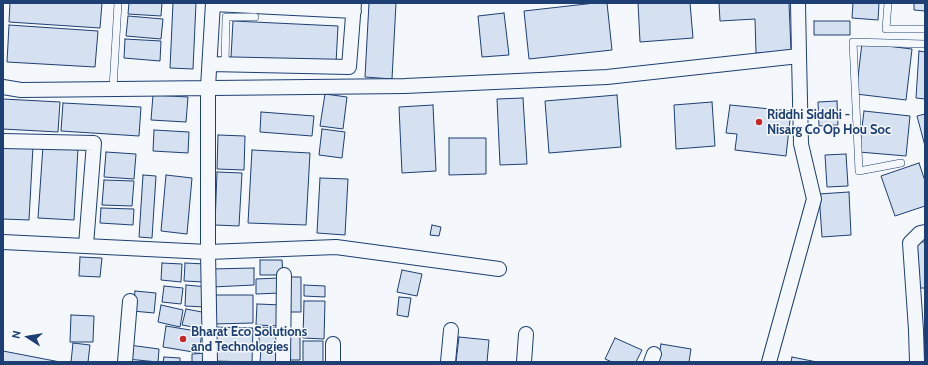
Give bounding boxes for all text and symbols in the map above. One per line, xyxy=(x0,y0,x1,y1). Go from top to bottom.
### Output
place label: Riddhi Siddhi - Nisarg Co Op Hou Soc xyxy=(767,107,891,138)
marker: Riddhi Siddhi - Nisarg Co Op Hou Soc xyxy=(754,117,764,127)
north arrow xyxy=(8,317,48,357)
place label: Bharat Eco Solutions and Technologies xyxy=(191,324,307,355)
text: N xyxy=(9,329,24,340)
marker: Bharat Eco Solutions and Technologies xyxy=(178,334,188,344)

